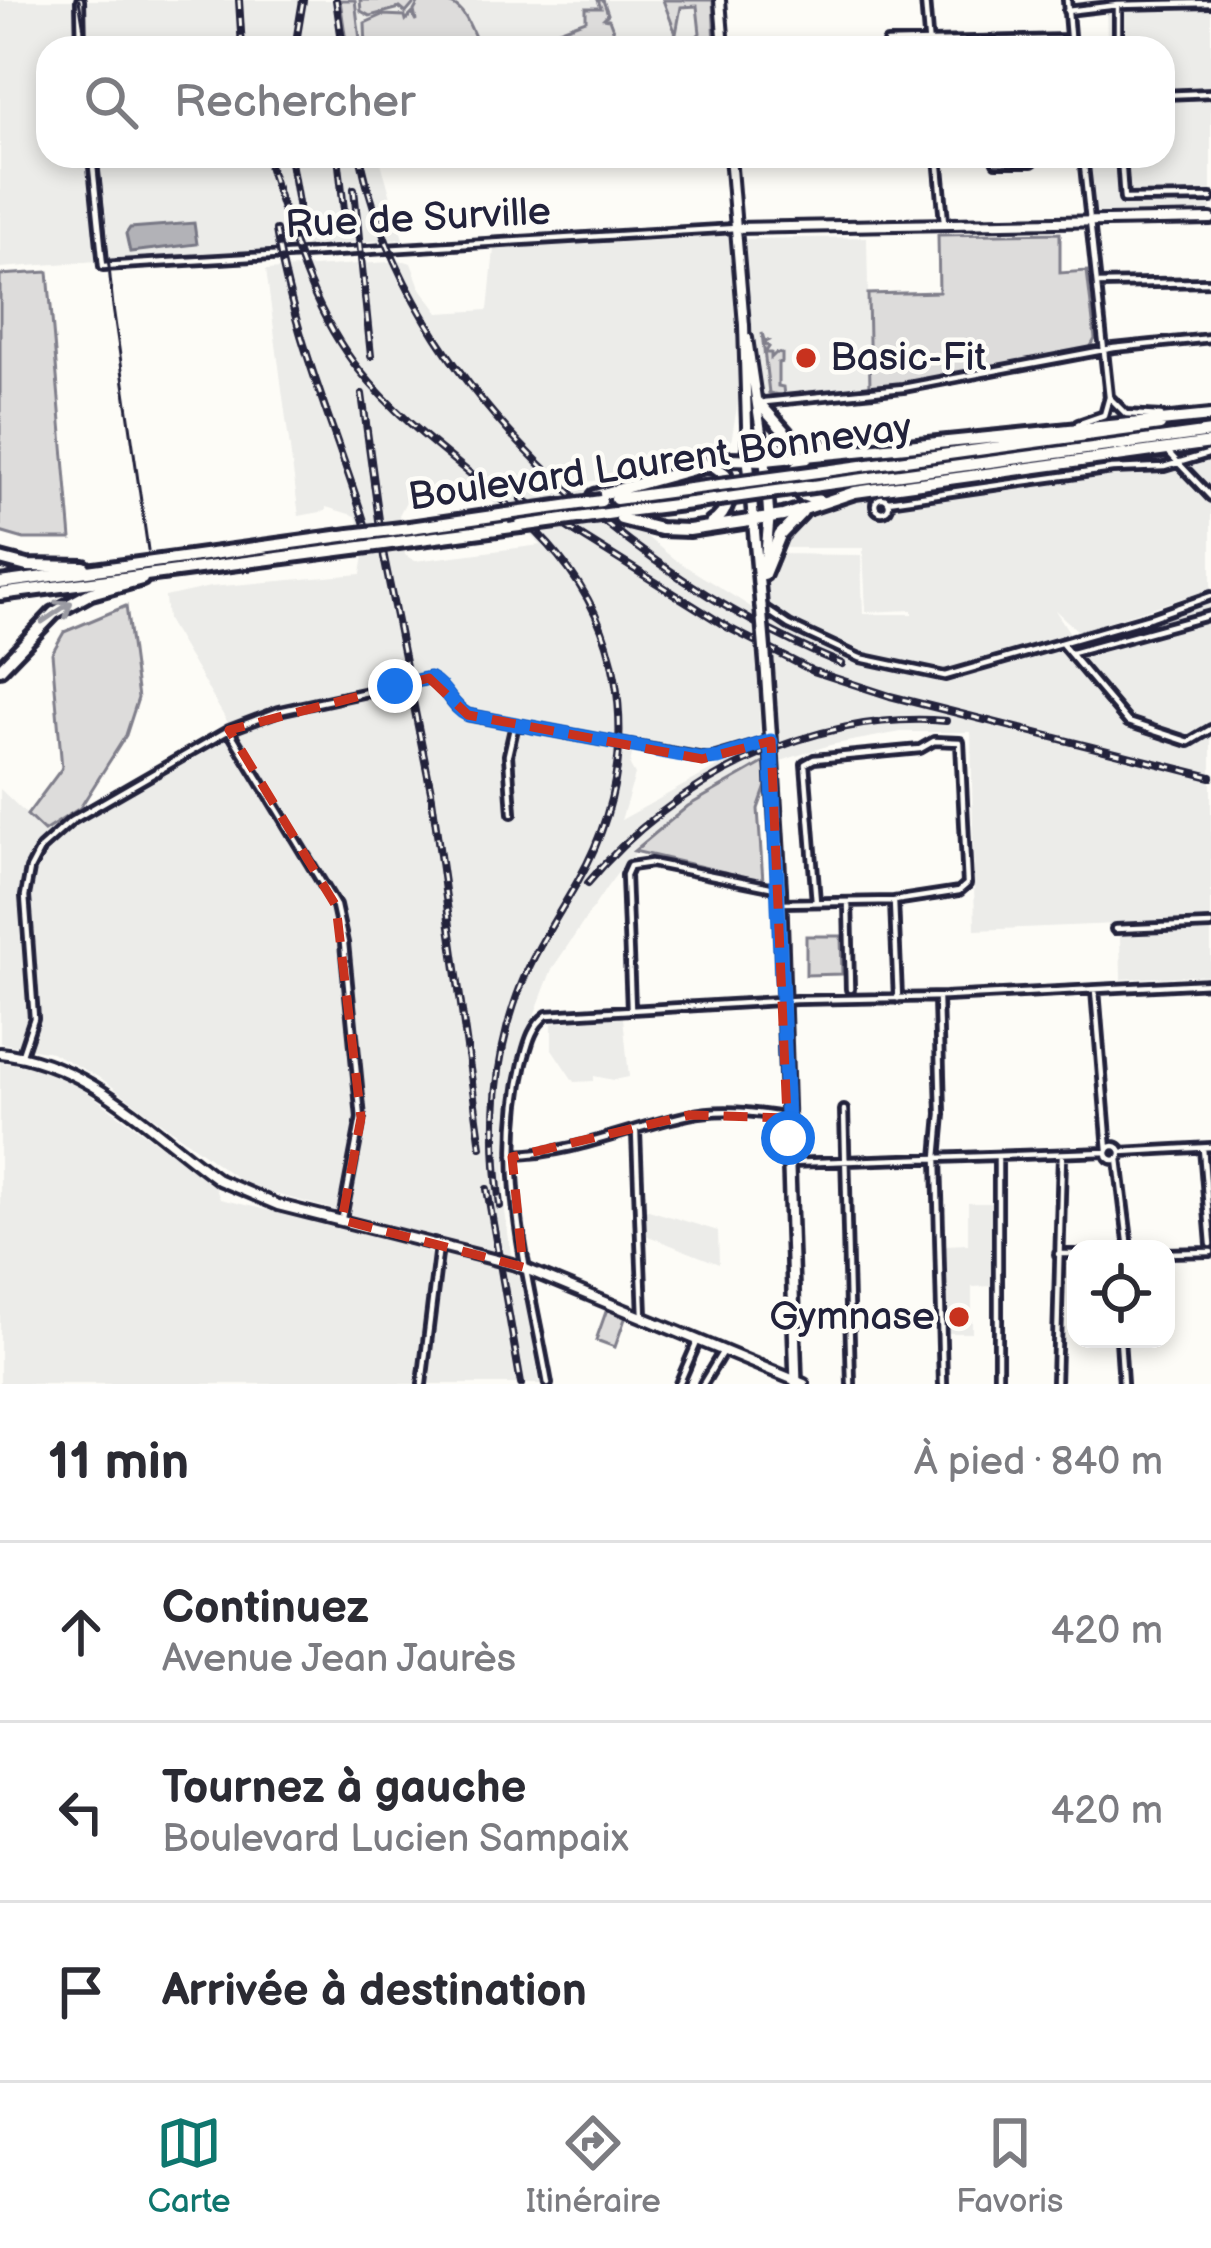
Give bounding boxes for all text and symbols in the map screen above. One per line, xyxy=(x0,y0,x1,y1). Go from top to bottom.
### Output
search box xyxy=(36,36,1175,168)
icon: search xyxy=(78,69,144,135)
text: Rechercher xyxy=(174,75,415,130)
street label: Rue de Surville xyxy=(284,189,552,249)
place label: Basic-Fit xyxy=(830,335,987,382)
marker: Basic-Fit xyxy=(793,345,819,371)
street label: Boulevard Laurent Bonnevay xyxy=(405,404,915,522)
one-way arrow xyxy=(40,600,73,625)
route end xyxy=(368,659,422,713)
route start xyxy=(761,1111,815,1165)
map controls xyxy=(1067,1240,1175,1348)
button: locate xyxy=(1067,1240,1175,1348)
place label: Gymnase xyxy=(769,1294,935,1341)
marker: Gymnase xyxy=(946,1304,972,1330)
text: 11 min xyxy=(48,1432,189,1493)
text: À pied · 840 m xyxy=(914,1439,1163,1486)
text: Continuez xyxy=(162,1581,369,1636)
icon: ahead xyxy=(48,1599,114,1665)
text: 420 m xyxy=(1050,1608,1163,1655)
text: Avenue Jean Jaurès xyxy=(162,1636,516,1683)
text: Tournez à gauche xyxy=(162,1761,526,1816)
icon: left xyxy=(48,1779,114,1845)
text: 420 m xyxy=(1050,1788,1163,1835)
text: Boulevard Lucien Sampaix xyxy=(162,1816,629,1863)
icon: arrive xyxy=(48,1959,114,2025)
text: Arrivée à destination xyxy=(162,1964,587,2019)
tab: Carte xyxy=(148,2110,231,2222)
tab: Itinéraire xyxy=(526,2110,661,2222)
tab: Favoris xyxy=(956,2110,1063,2222)

